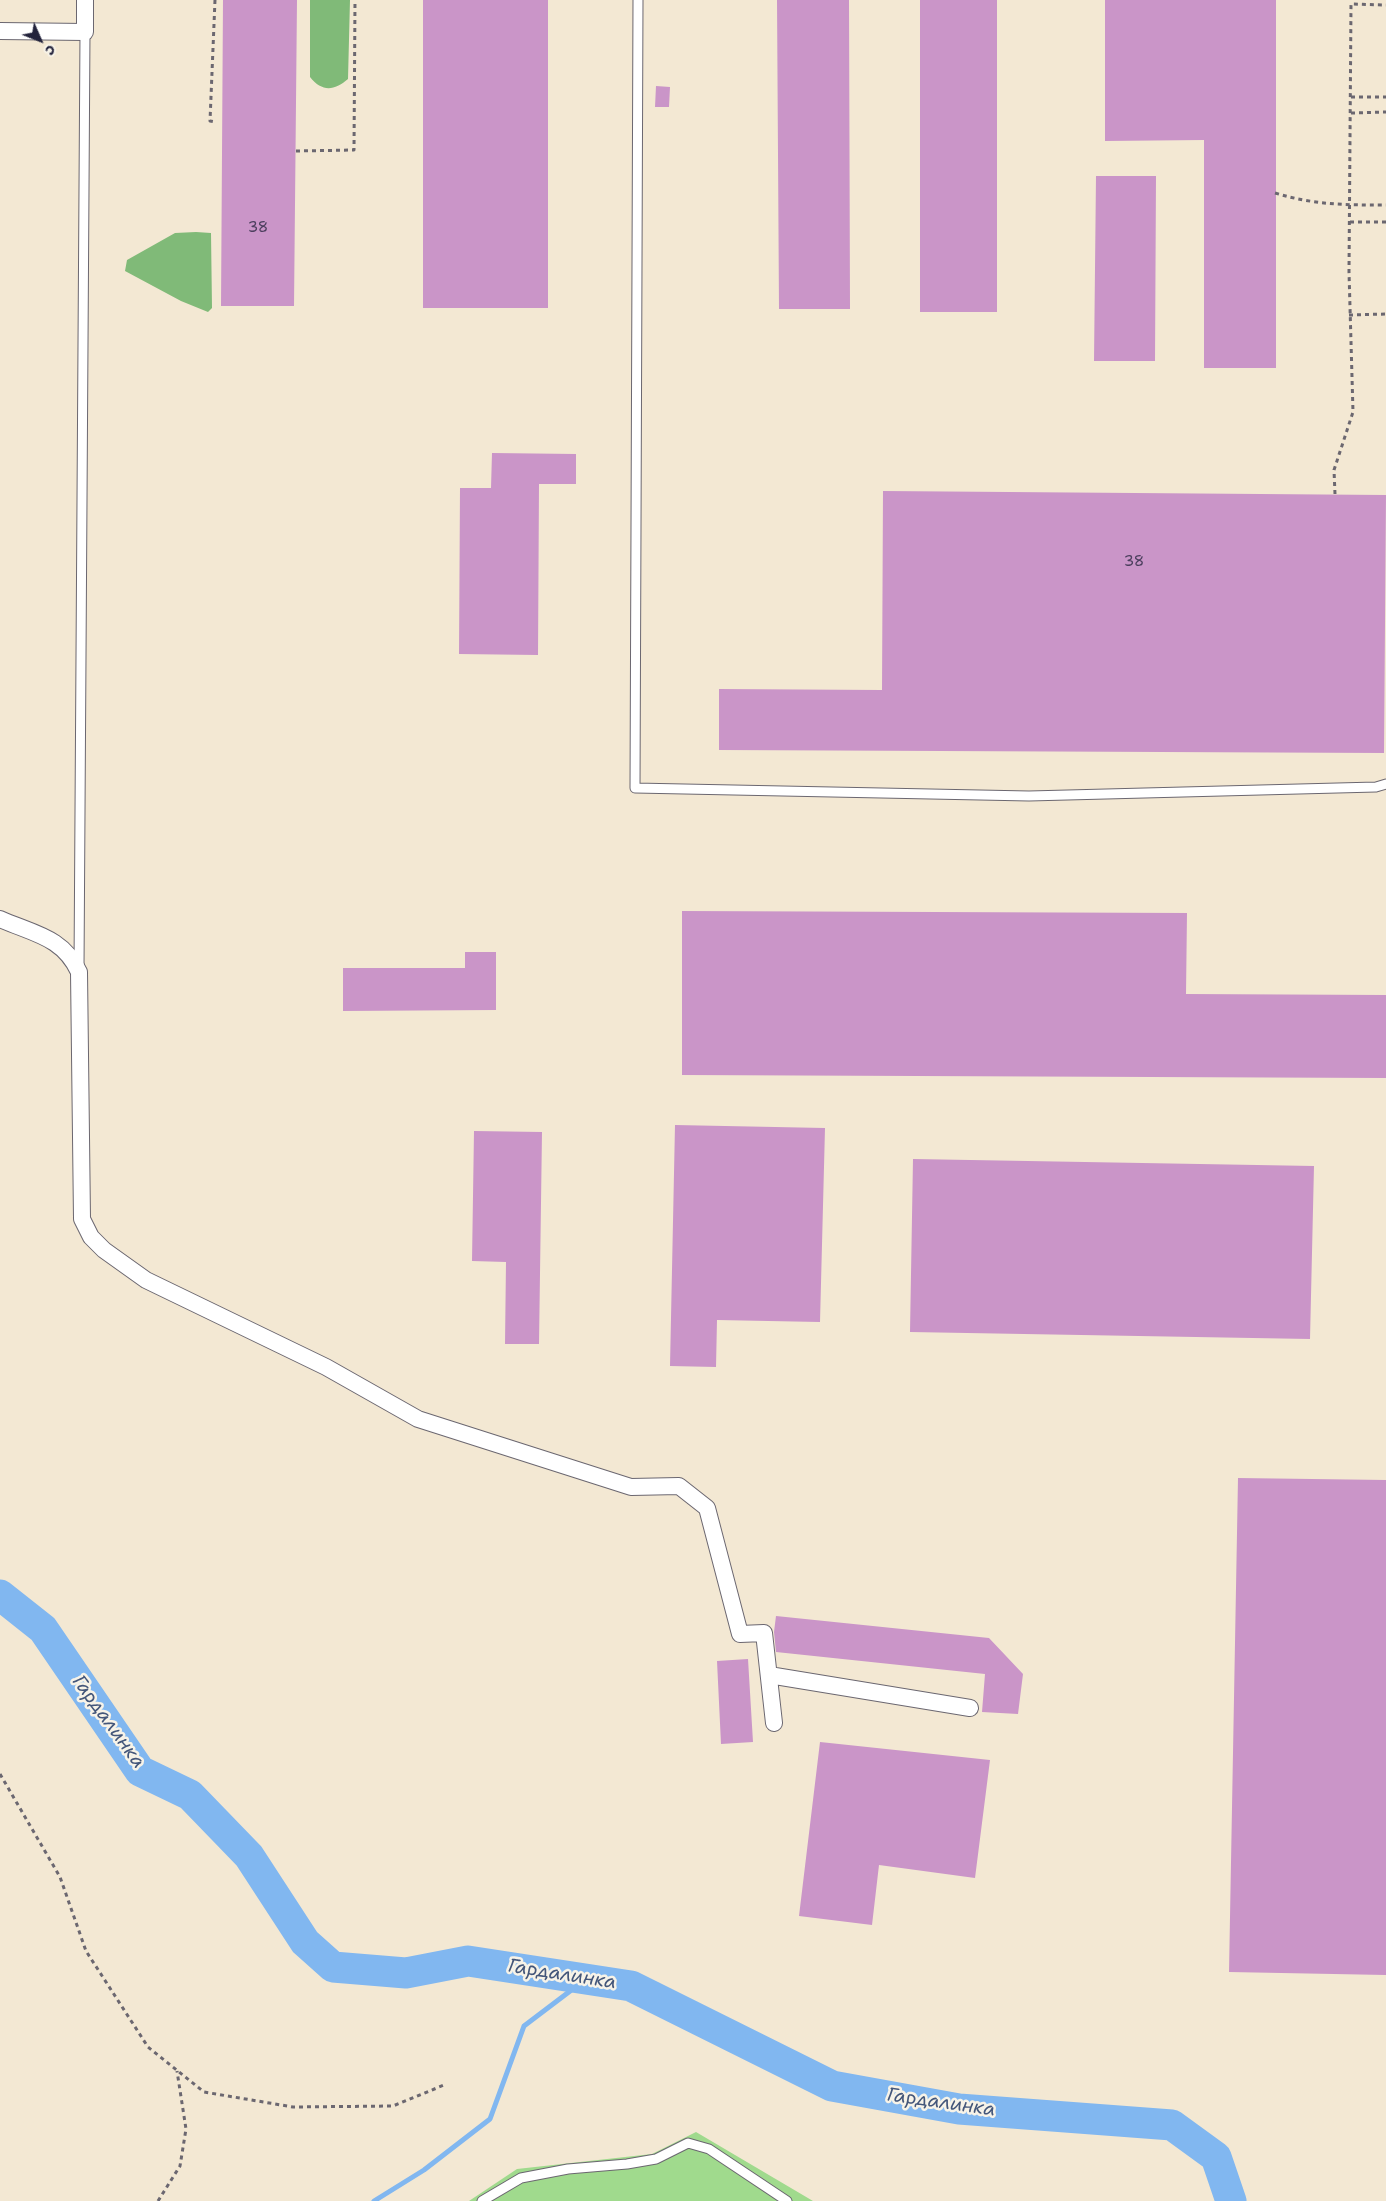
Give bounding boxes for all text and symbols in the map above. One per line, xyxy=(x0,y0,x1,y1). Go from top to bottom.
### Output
north arrow xyxy=(15,15,65,65)
text: С xyxy=(41,41,60,60)
house number: 38 xyxy=(248,219,268,237)
house number: 38 xyxy=(1124,553,1144,571)
water label: Гардалинка xyxy=(67,1671,149,1773)
water label: Гардалинка xyxy=(506,1955,618,1995)
water label: Гардалинка xyxy=(885,2084,997,2122)

